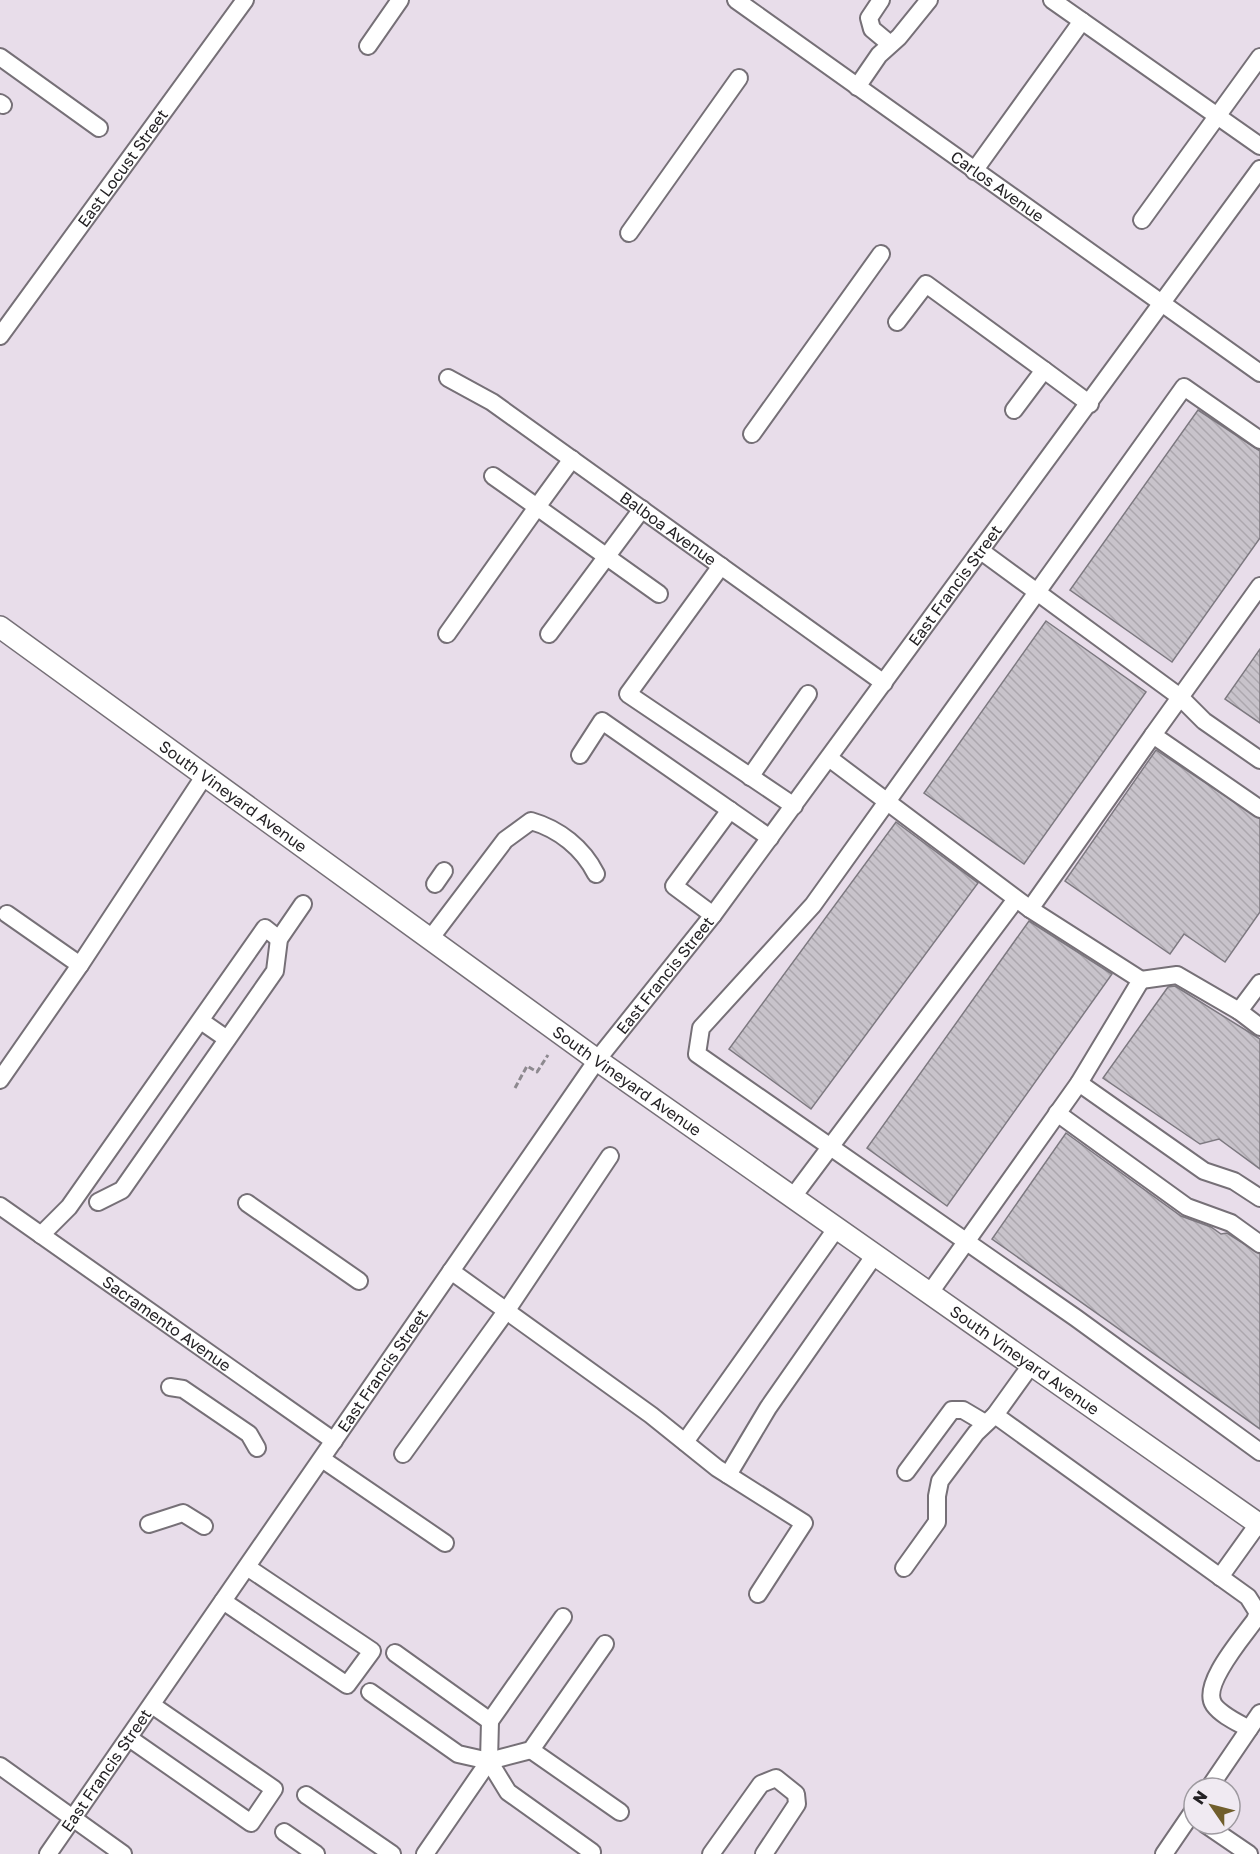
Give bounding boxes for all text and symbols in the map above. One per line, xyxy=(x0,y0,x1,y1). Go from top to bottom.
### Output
street label: East Locust Street xyxy=(73,105,172,231)
street label: Carlos Avenue xyxy=(947,146,1048,226)
street label: Balboa Avenue xyxy=(616,487,720,570)
street label: East Francis Street xyxy=(904,521,1006,650)
street label: South Vineyard Avenue xyxy=(155,736,311,856)
street label: East Francis Street xyxy=(612,912,718,1038)
street label: South Vineyard Avenue xyxy=(549,1021,705,1140)
street label: Sacramento Avenue xyxy=(99,1271,235,1376)
street label: South Vineyard Avenue xyxy=(946,1301,1103,1419)
street label: East Francis Street xyxy=(333,1305,432,1436)
street label: East Francis Street xyxy=(57,1705,155,1835)
north arrow xyxy=(1182,1776,1242,1836)
text: N xyxy=(1188,1787,1211,1808)

